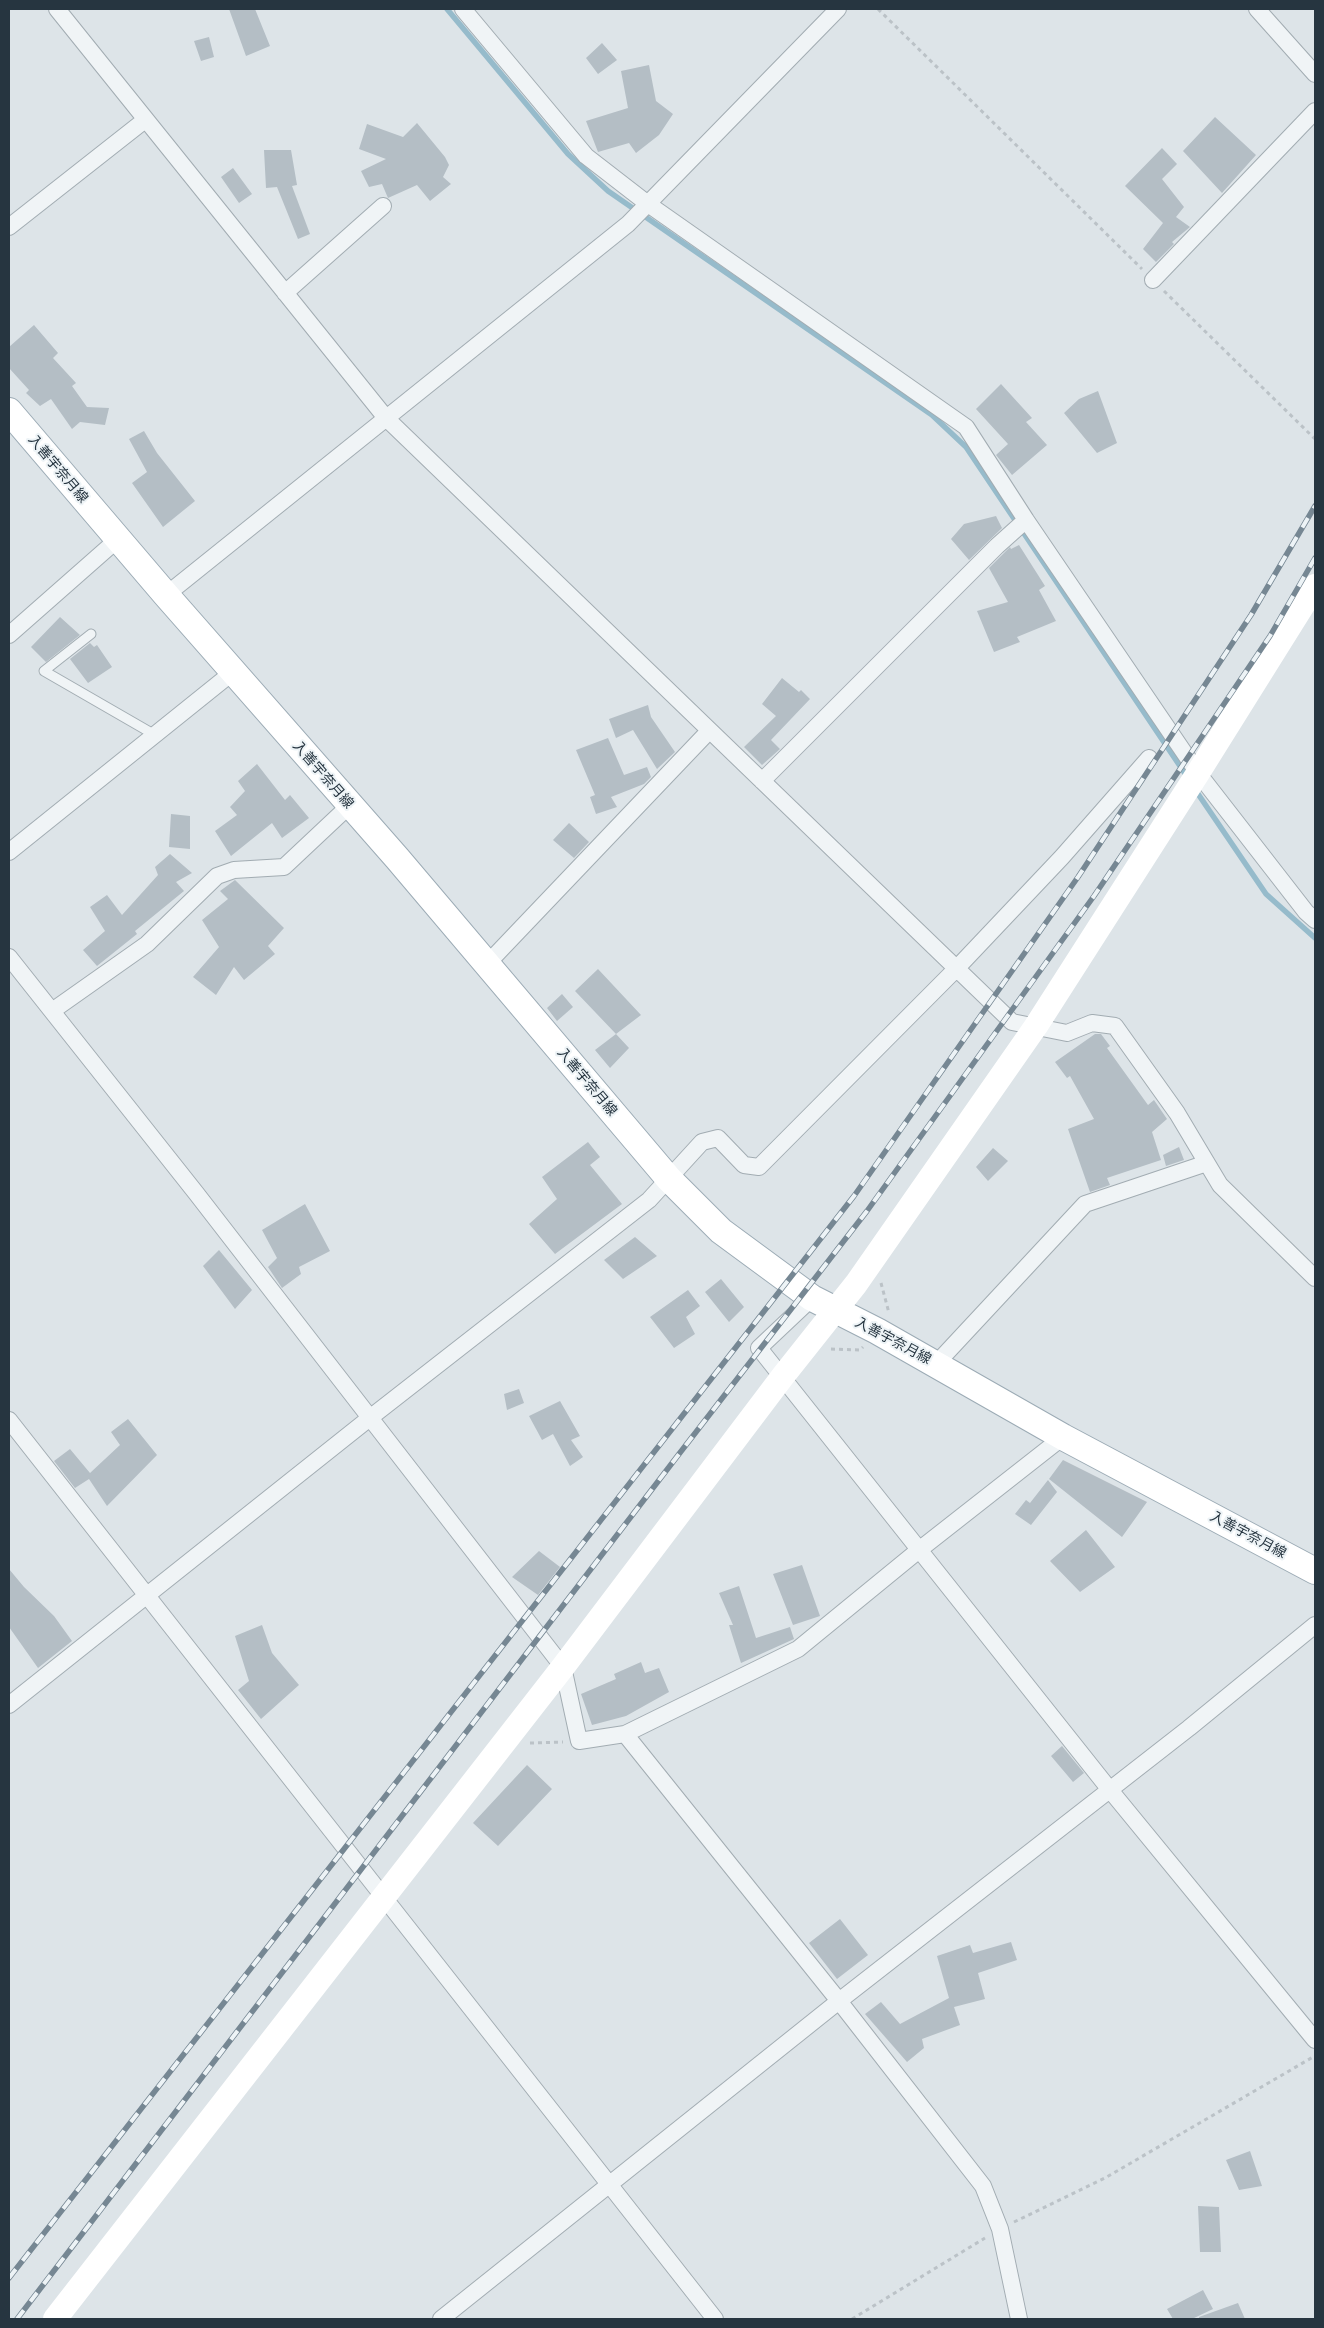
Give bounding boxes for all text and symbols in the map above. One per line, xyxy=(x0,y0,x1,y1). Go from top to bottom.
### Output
street label: 入善宇奈月線 xyxy=(25,431,91,507)
street label: 入善宇奈月線 xyxy=(289,738,357,812)
street label: 入善宇奈月線 xyxy=(554,1044,620,1120)
street label: 入善宇奈月線 xyxy=(852,1314,934,1368)
street label: 入善宇奈月線 xyxy=(1207,1508,1289,1562)

